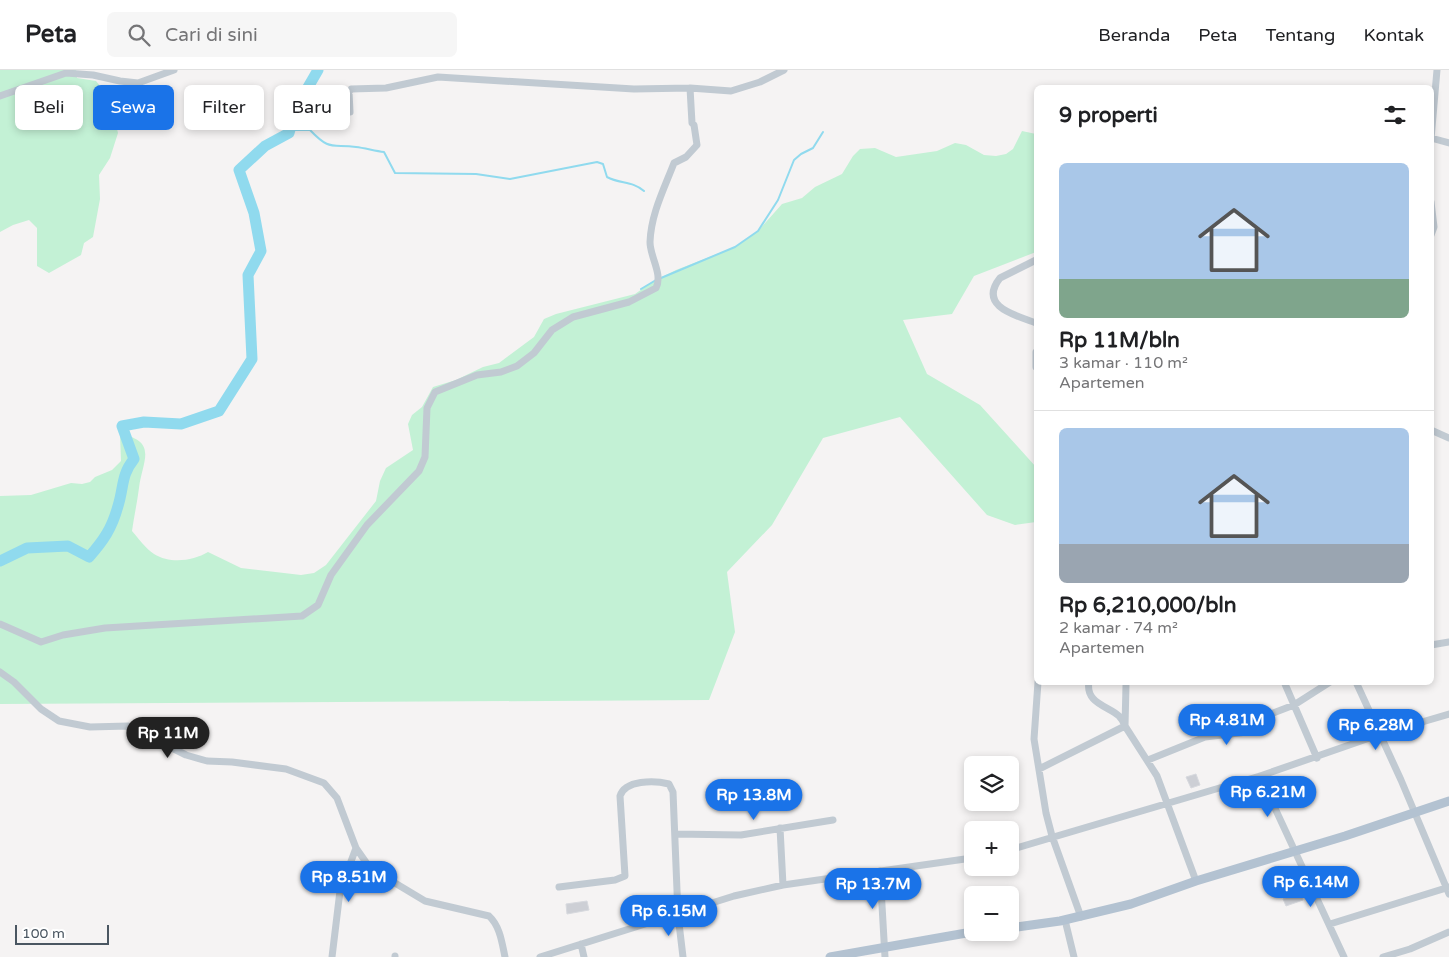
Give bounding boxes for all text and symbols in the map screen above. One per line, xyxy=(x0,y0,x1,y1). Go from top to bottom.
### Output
search box xyxy=(107,12,457,57)
text: Peta xyxy=(25,20,77,49)
icon: search xyxy=(125,21,153,49)
text: Cari di sini xyxy=(165,24,258,46)
text: Beranda xyxy=(1098,24,1170,46)
text: Peta xyxy=(1198,24,1237,46)
text: Tentang xyxy=(1265,24,1335,46)
text: Kontak xyxy=(1363,24,1424,46)
chip: Beli xyxy=(15,85,83,130)
chip: Sewa xyxy=(93,85,174,130)
chip: Filter xyxy=(184,85,264,130)
chip: Baru xyxy=(274,85,350,130)
icon: filters xyxy=(1381,101,1409,129)
text: 9 properti xyxy=(1059,103,1158,128)
icon: home xyxy=(1189,195,1279,285)
text: Rp 11M/bln xyxy=(1059,328,1180,353)
text: 3 kamar · 110 m² xyxy=(1059,353,1188,373)
text: Apartemen xyxy=(1059,373,1145,393)
icon: home xyxy=(1189,461,1279,551)
text: Rp 6,210,000/bln xyxy=(1059,593,1236,618)
text: 2 kamar · 74 m² xyxy=(1059,618,1178,638)
text: Apartemen xyxy=(1059,638,1145,658)
pin: Rp 4.81M xyxy=(1175,704,1279,746)
pin: Rp 6.28M xyxy=(1324,708,1428,751)
text: Rp 4.81M xyxy=(1189,710,1265,730)
text: Rp 6.28M xyxy=(1338,715,1414,735)
pin: Rp 11M xyxy=(127,716,209,759)
text: Rp 11M xyxy=(137,723,199,743)
map controls xyxy=(964,756,1019,941)
button: layers xyxy=(964,756,1019,811)
pin: Rp 6.21M xyxy=(1216,776,1320,818)
pin: Rp 13.8M xyxy=(702,778,806,821)
text: Rp 6.21M xyxy=(1230,782,1306,802)
text: Rp 13.8M xyxy=(716,785,792,805)
button: + xyxy=(964,821,1019,876)
pin: Rp 8.51M xyxy=(297,860,401,903)
pin: Rp 6.14M xyxy=(1259,866,1363,908)
text: Rp 8.51M xyxy=(311,867,387,887)
pin: Rp 13.7M xyxy=(821,868,925,910)
text: Rp 6.14M xyxy=(1273,872,1349,892)
text: Rp 13.7M xyxy=(835,874,911,894)
button: − xyxy=(964,886,1019,941)
pin: Rp 6.15M xyxy=(617,894,721,937)
text: Rp 6.15M xyxy=(631,901,707,921)
scale bar xyxy=(15,922,109,945)
text: 100 m xyxy=(22,925,65,942)

